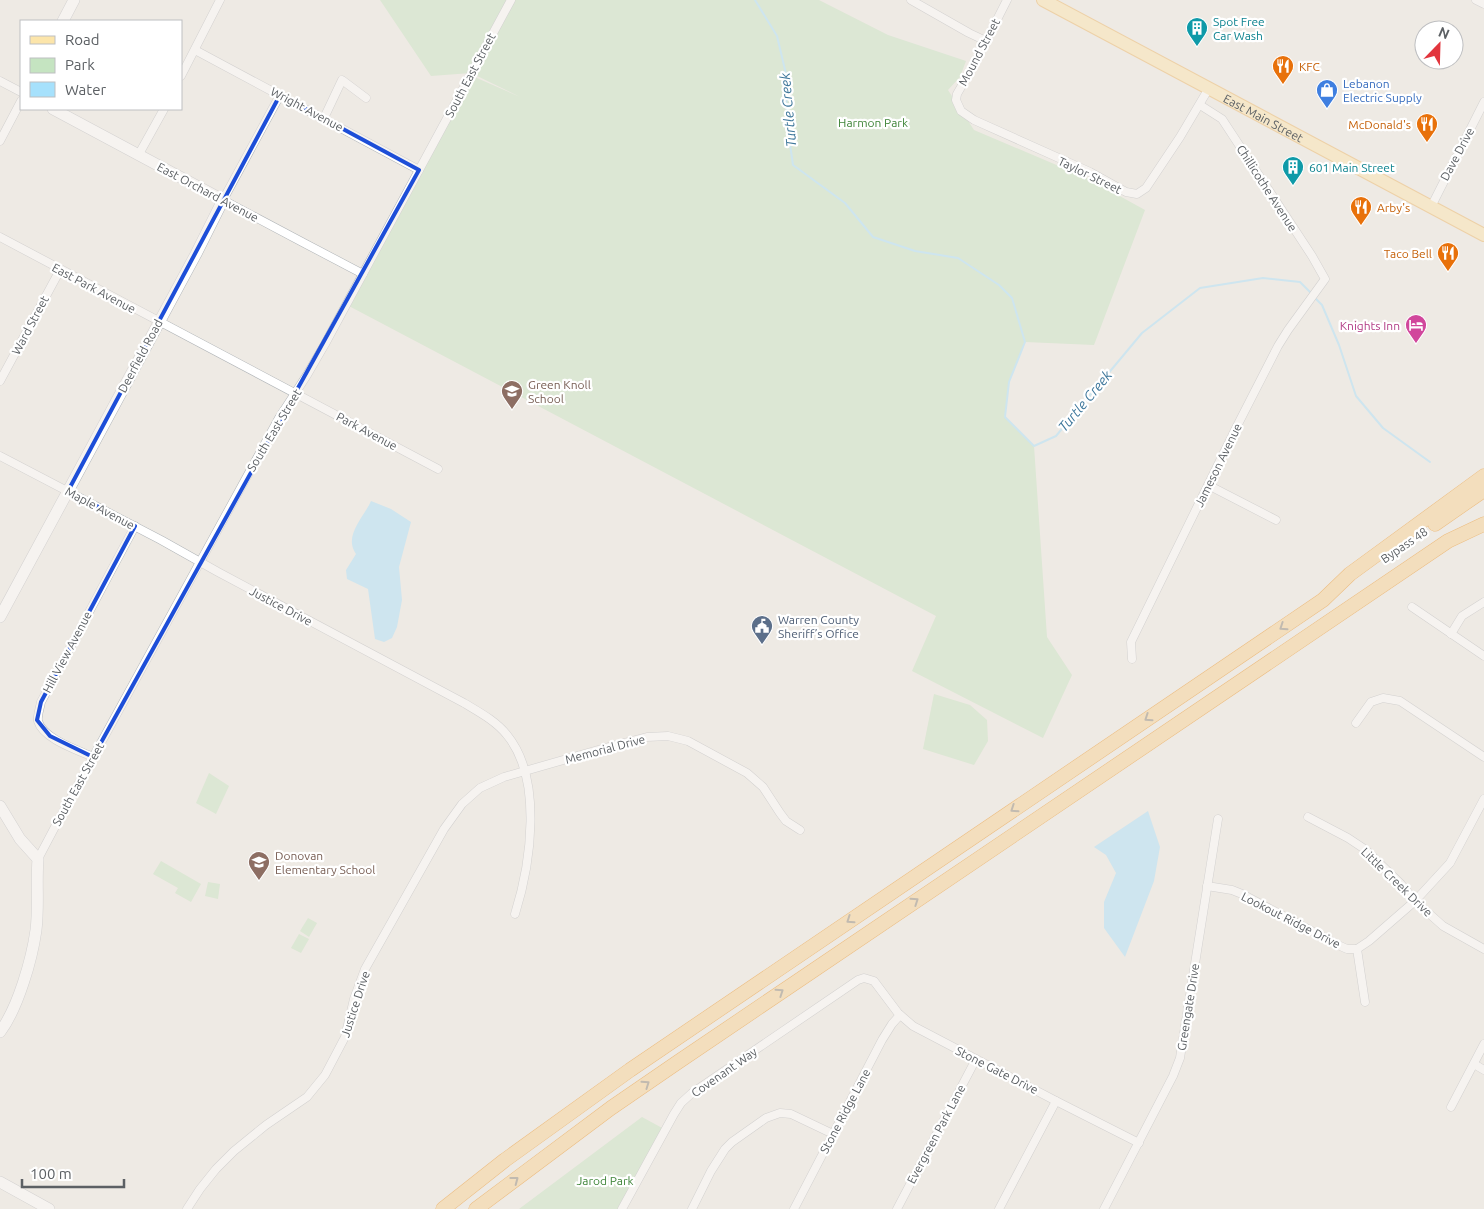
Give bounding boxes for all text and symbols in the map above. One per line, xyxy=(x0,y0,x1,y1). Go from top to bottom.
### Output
place label: Spot Free Car Wash xyxy=(1213,15,1265,42)
street label: Mound Street xyxy=(956,16,1002,88)
building icon: Spot Free Car Wash xyxy=(1185,16,1209,47)
legend xyxy=(20,20,182,110)
north arrow xyxy=(1414,20,1464,70)
text: N xyxy=(1436,24,1452,42)
street label: South East Street xyxy=(442,30,498,119)
text: Road xyxy=(65,31,100,48)
restaurant icon: KFC xyxy=(1271,54,1295,85)
text: Park xyxy=(65,56,95,73)
place label: KFC xyxy=(1299,60,1321,73)
water label: Turtle Creek xyxy=(777,71,799,148)
place label: Lebanon Electric Supply xyxy=(1343,77,1422,104)
shop icon: Lebanon Electric Supply xyxy=(1315,78,1339,109)
text: Water xyxy=(65,81,106,98)
street label: Wright Avenue xyxy=(269,84,345,134)
street label: East Main Street xyxy=(1222,91,1306,144)
restaurant icon: McDonald's xyxy=(1415,112,1439,143)
park label: Harmon Park xyxy=(838,116,908,129)
place label: McDonald's xyxy=(1348,118,1411,131)
street label: Dave Drive xyxy=(1438,125,1476,183)
street label: Chillicothe Avenue xyxy=(1234,142,1300,234)
street label: Taylor Street xyxy=(1056,154,1124,196)
building icon: 601 Main Street xyxy=(1281,155,1305,186)
street label: East Orchard Avenue xyxy=(155,160,261,224)
place label: 601 Main Street xyxy=(1309,161,1395,174)
restaurant icon: Arby's xyxy=(1349,195,1373,226)
place label: Arby's xyxy=(1377,201,1410,214)
restaurant icon: Taco Bell xyxy=(1436,241,1460,272)
place label: Taco Bell xyxy=(1384,247,1432,260)
street label: East Park Avenue xyxy=(50,261,138,315)
street label: Ward Street xyxy=(9,293,51,357)
hotel icon: Knights Inn xyxy=(1404,313,1428,344)
street label: Deerfield Road xyxy=(115,317,165,395)
place label: Knights Inn xyxy=(1340,319,1400,332)
water label: Turtle Creek xyxy=(1055,367,1116,435)
place label: Green Knoll School xyxy=(528,378,591,405)
school or university icon: Green Knoll School xyxy=(500,379,524,410)
street label: South East Street xyxy=(244,386,304,473)
street label: Park Avenue xyxy=(334,410,400,452)
street label: Jameson Avenue xyxy=(1192,421,1244,509)
street label: Maple Avenue xyxy=(63,484,137,532)
street label: Bypass 48 xyxy=(1378,525,1430,565)
street label: Justice Drive xyxy=(248,584,314,628)
street label: Hill View Avenue xyxy=(40,609,94,695)
place label: Warren County Sheriff’s Office xyxy=(778,613,859,640)
public building icon: Warren County Sheriff’s Office xyxy=(750,614,774,645)
one-way arrow xyxy=(1279,621,1289,630)
one-way arrow xyxy=(1145,712,1154,721)
street label: Memorial Drive xyxy=(564,732,646,766)
street label: South East Street xyxy=(50,740,106,828)
one-way arrow xyxy=(1010,803,1020,812)
street label: Little Creek Drive xyxy=(1359,845,1435,919)
place label: Donovan Elementary School xyxy=(275,849,375,876)
school or university icon: Donovan Elementary School xyxy=(247,850,271,881)
street label: Lookout Ridge Drive xyxy=(1239,889,1343,951)
one-way arrow xyxy=(909,898,919,907)
one-way arrow xyxy=(847,914,856,923)
street label: Greengate Drive xyxy=(1175,962,1201,1052)
street label: Justice Drive xyxy=(338,969,372,1039)
one-way arrow xyxy=(775,989,784,998)
street label: Covenant Way xyxy=(689,1044,759,1099)
street label: Stone Gate Drive xyxy=(954,1044,1040,1096)
street label: Stone Ridge Lane xyxy=(817,1067,873,1155)
one-way arrow xyxy=(640,1081,650,1090)
street label: Evergreen Park Lane xyxy=(904,1082,968,1186)
scale bar xyxy=(22,1156,125,1188)
text: 100 m xyxy=(30,1165,72,1182)
park label: Jarod Park xyxy=(576,1174,634,1187)
one-way arrow xyxy=(509,1177,518,1185)

